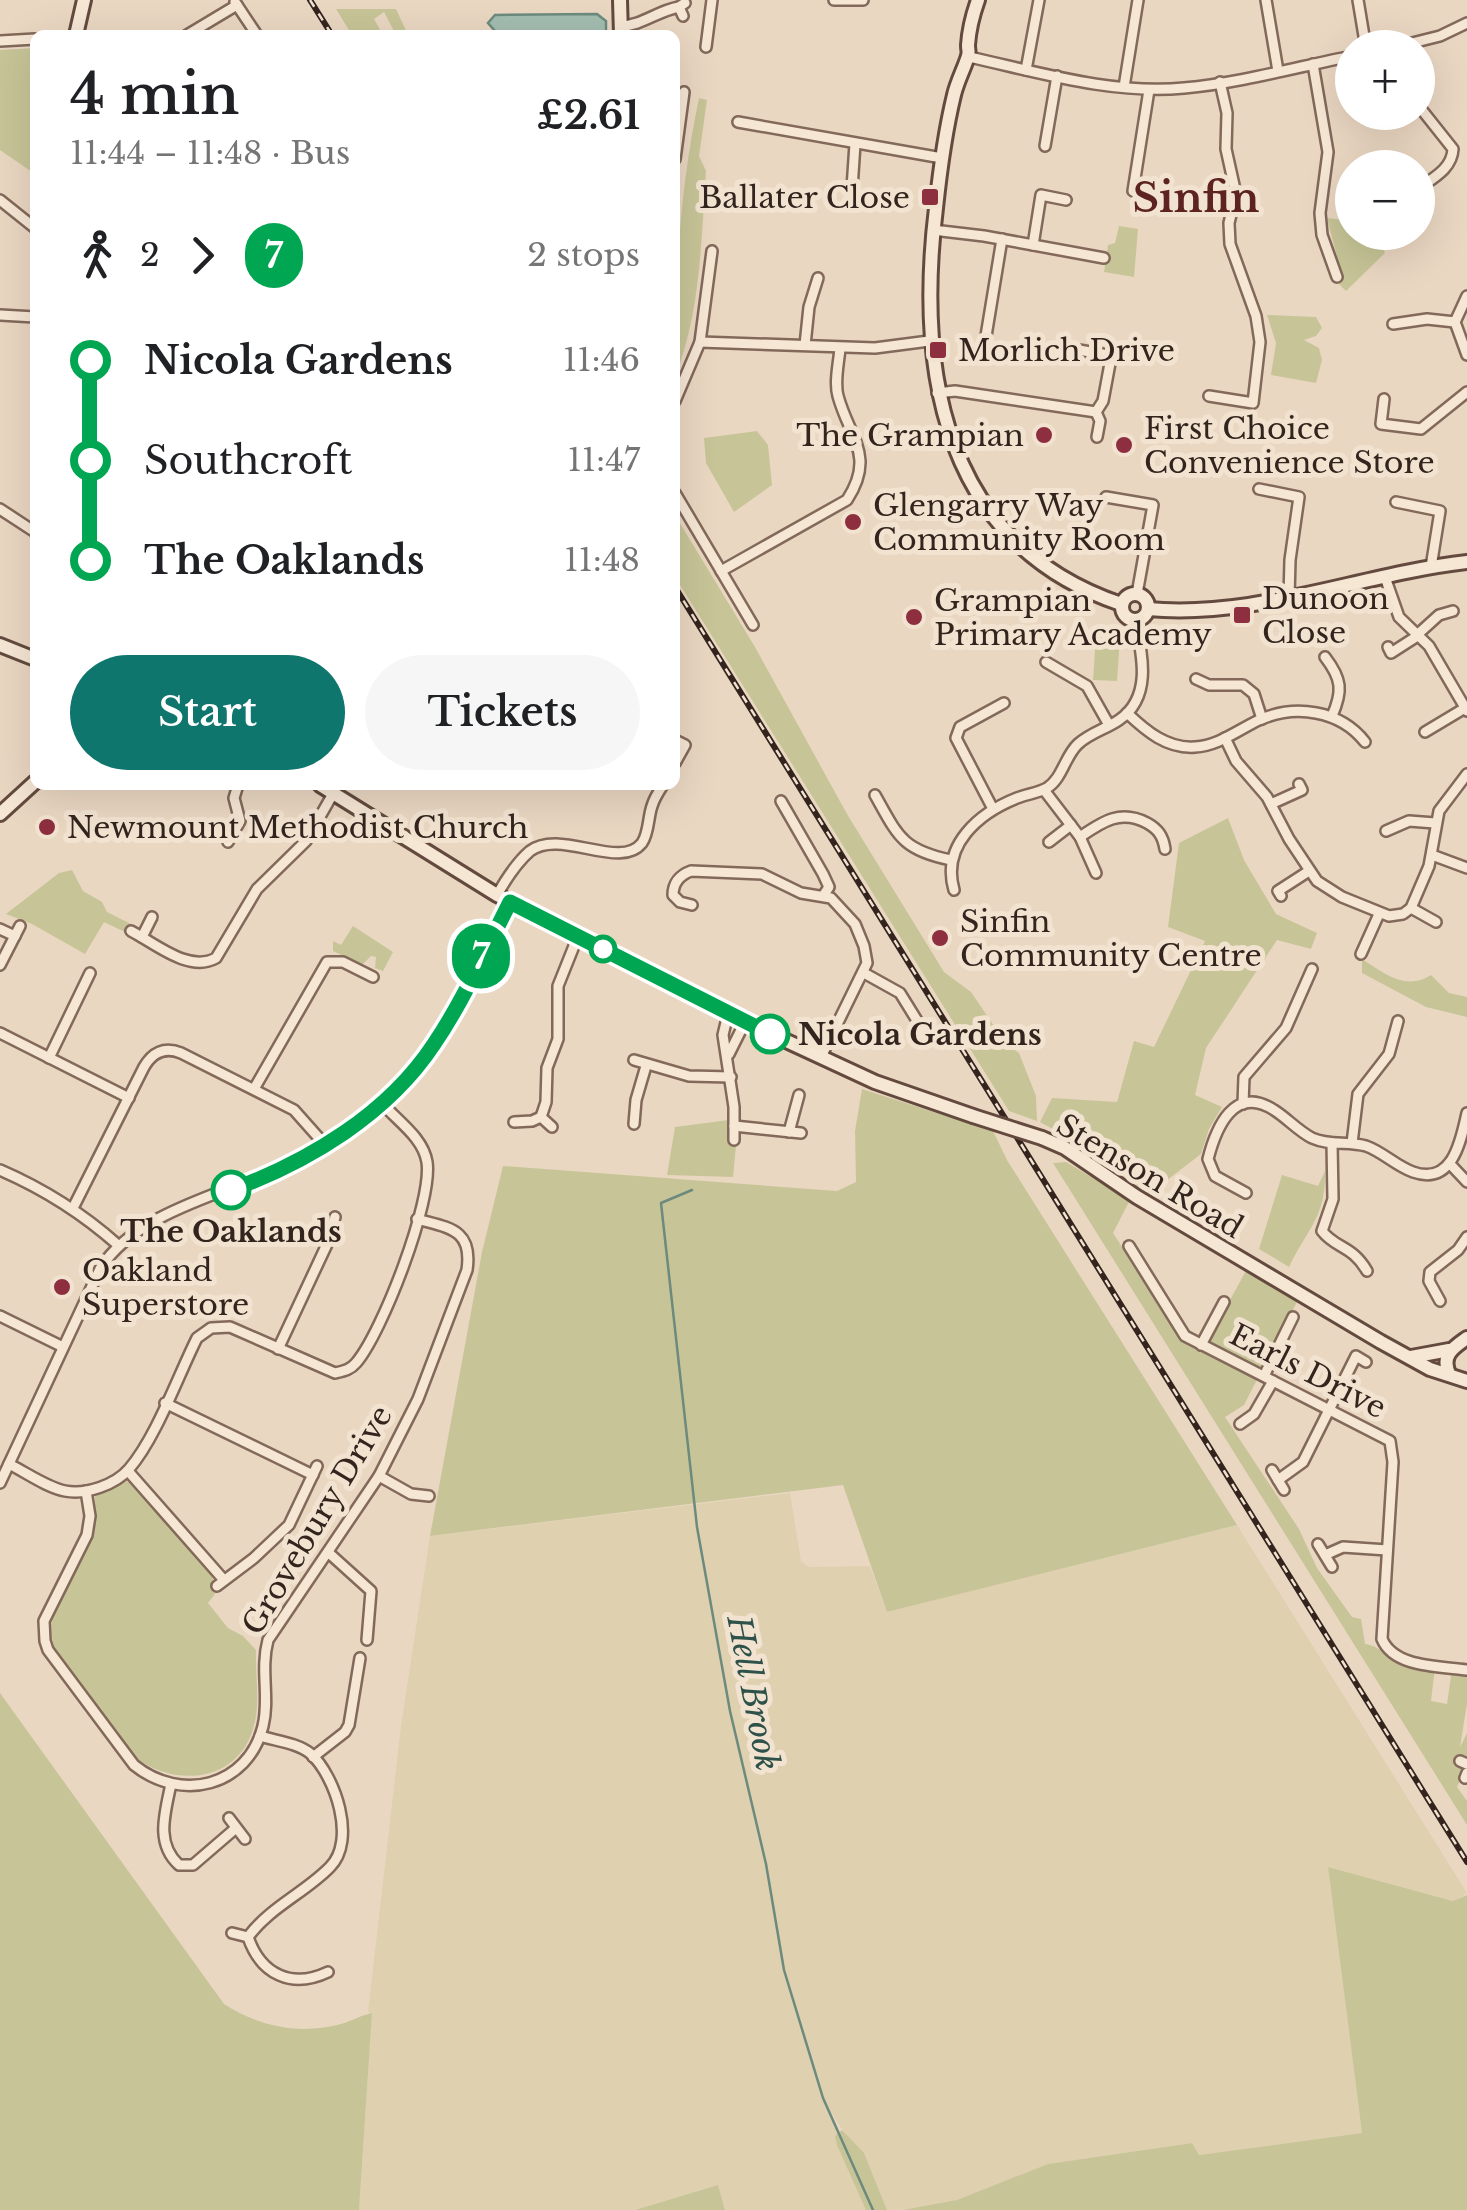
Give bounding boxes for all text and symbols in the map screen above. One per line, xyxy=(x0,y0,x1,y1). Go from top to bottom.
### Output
map controls xyxy=(1335,30,1435,250)
button: + xyxy=(1335,30,1435,130)
text: 4 min xyxy=(70,61,239,129)
text: £2.61 xyxy=(537,92,640,139)
text: 11:44 – 11:48 · Bus xyxy=(70,133,350,173)
button: − xyxy=(1335,150,1435,250)
district label: Sinfin xyxy=(1133,173,1259,223)
place label: Ballater Close xyxy=(699,179,910,216)
marker: Ballater Close xyxy=(919,186,941,208)
icon: walk xyxy=(70,228,125,283)
icon: forward xyxy=(175,228,230,283)
text: 7 xyxy=(265,234,283,277)
text: 2 xyxy=(140,235,160,275)
text: 2 stops xyxy=(527,235,640,275)
place label: Morlich Drive xyxy=(958,332,1175,369)
text: Nicola Gardens xyxy=(144,337,453,384)
marker: Morlich Drive xyxy=(927,339,949,361)
text: 11:46 xyxy=(563,340,640,380)
place label: First Choice Convenience Store xyxy=(1144,410,1435,481)
place label: The Grampian xyxy=(796,417,1024,454)
marker: The Grampian xyxy=(1033,424,1055,446)
marker: First Choice Convenience Store xyxy=(1113,434,1135,456)
text: Southcroft xyxy=(144,437,352,484)
text: 11:47 xyxy=(568,440,640,480)
place label: Glengarry Way Community Room xyxy=(873,487,1165,558)
marker: Glengarry Way Community Room xyxy=(842,511,864,533)
text: The Oaklands xyxy=(144,537,425,584)
text: 11:48 xyxy=(564,540,640,580)
place label: Dunoon Close xyxy=(1262,580,1389,651)
place label: Grampian Primary Academy xyxy=(934,582,1212,653)
marker: Dunoon Close xyxy=(1231,604,1253,626)
marker: Grampian Primary Academy xyxy=(903,606,925,628)
button: Start xyxy=(70,655,345,770)
button: Tickets xyxy=(365,655,640,770)
place label: Newmount Methodist Church xyxy=(67,809,528,846)
marker: Newmount Methodist Church xyxy=(36,816,58,838)
place label: Sinfin Community Centre xyxy=(960,903,1262,974)
line badge: 7 xyxy=(448,924,514,988)
marker: Sinfin Community Centre xyxy=(929,927,951,949)
text: 7 xyxy=(472,935,490,978)
unlabelled marker xyxy=(590,936,616,962)
marker: Nicola Gardens xyxy=(751,1015,789,1053)
place label: Nicola Gardens xyxy=(798,1016,1042,1053)
street label: Stenson Road xyxy=(1050,1106,1250,1246)
marker: The Oaklands xyxy=(212,1171,250,1209)
place label: The Oaklands xyxy=(120,1213,342,1250)
place label: Oakland Superstore xyxy=(82,1252,249,1323)
marker: Oakland Superstore xyxy=(51,1276,73,1298)
street label: Earls Drive xyxy=(1224,1316,1392,1426)
street label: Grovebury Drive xyxy=(234,1399,400,1641)
water label: Hell Brook xyxy=(718,1611,788,1774)

